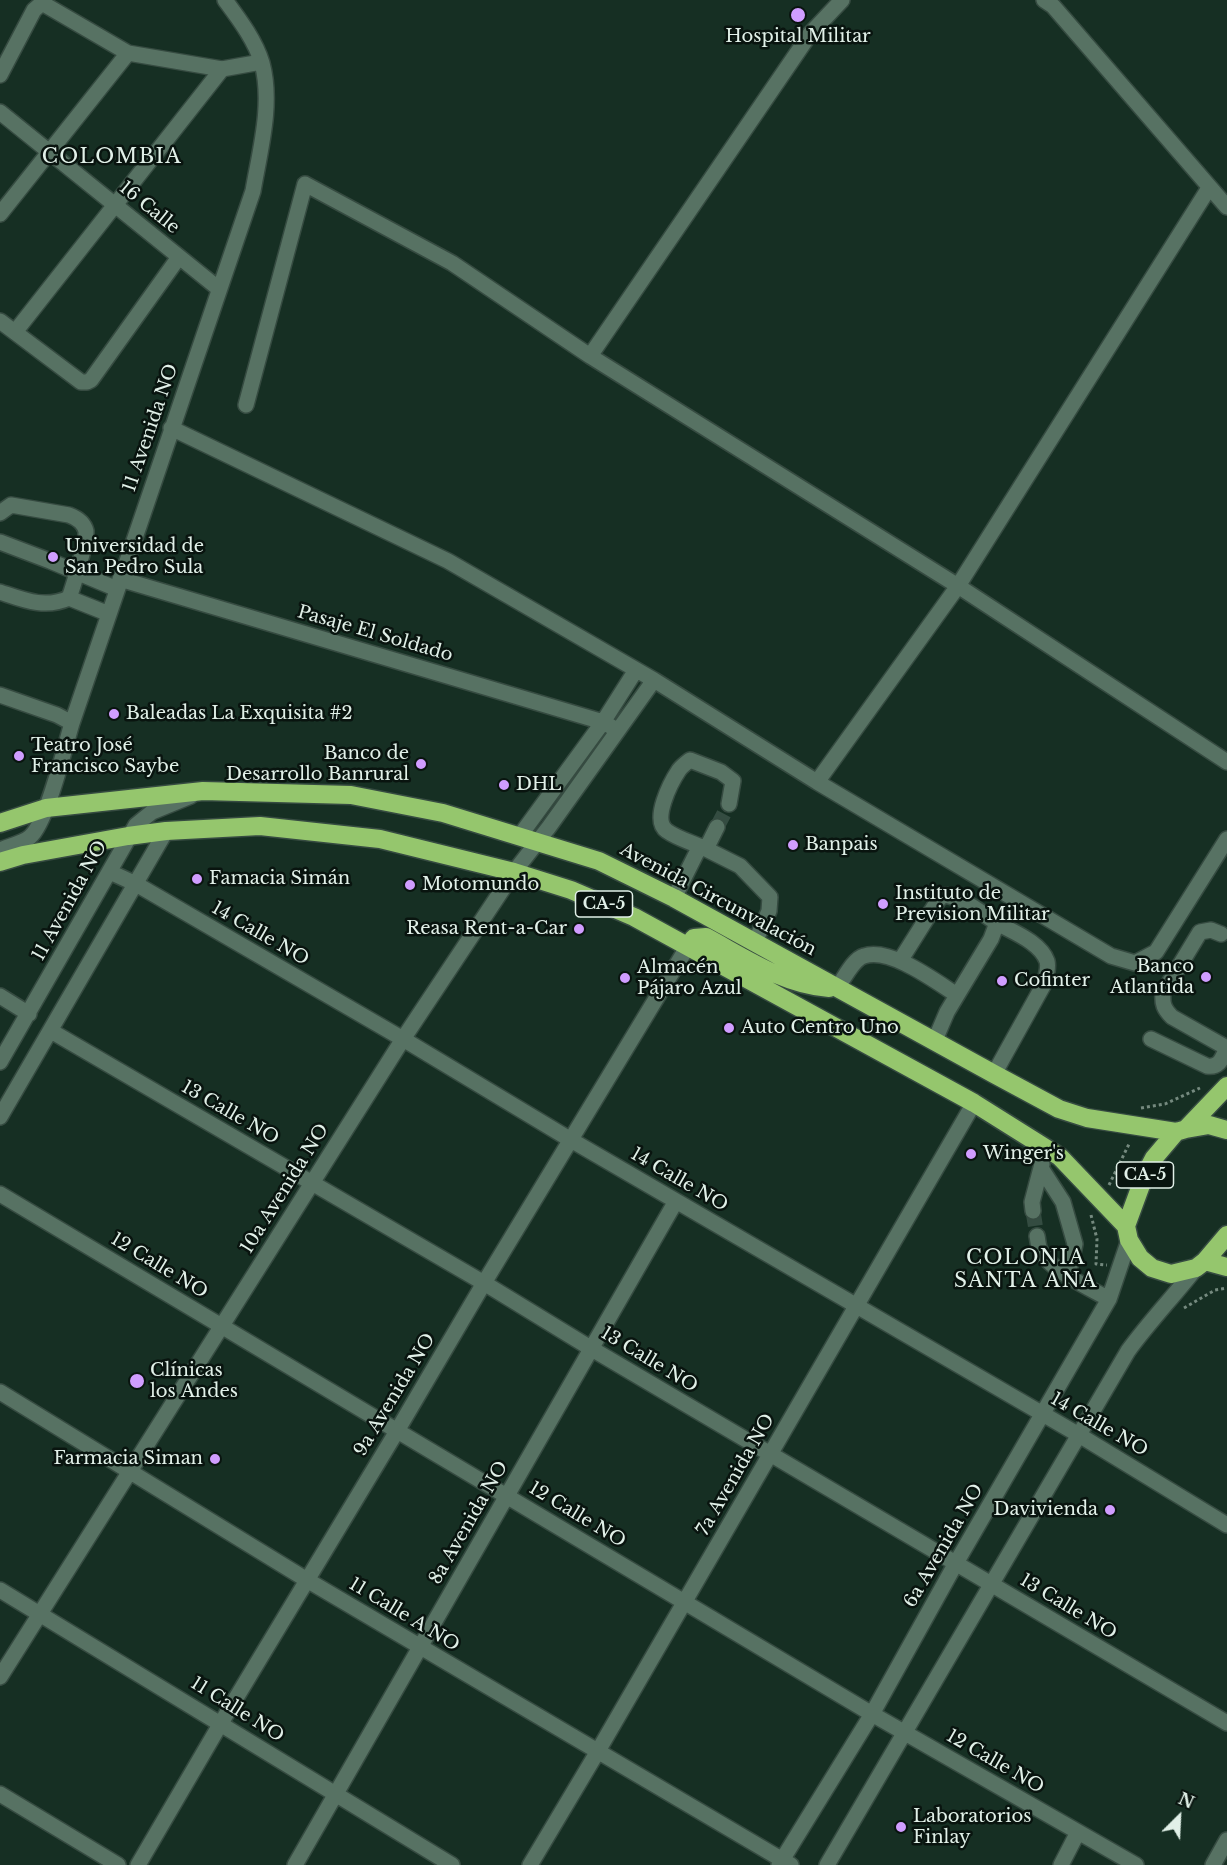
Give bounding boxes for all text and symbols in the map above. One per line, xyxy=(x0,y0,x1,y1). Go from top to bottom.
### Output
marker: Hospital Militar xyxy=(789,6,807,24)
place label: Hospital Militar xyxy=(725,26,871,48)
district label: COLOMBIA xyxy=(42,145,182,169)
street label: 16 Calle xyxy=(115,177,183,239)
street label: 11 Avenida NO xyxy=(119,361,183,495)
place label: Universidad de San Pedro Sula xyxy=(65,536,204,578)
marker: Universidad de San Pedro Sula xyxy=(46,550,60,564)
street label: Pasaje El Soldado xyxy=(295,601,455,667)
place label: Baleadas La Exquisita #2 xyxy=(126,703,353,725)
marker: Baleadas La Exquisita #2 xyxy=(107,707,121,721)
place label: Teatro José Francisco Saybe xyxy=(31,735,179,777)
place label: Banco de Desarrollo Banrural xyxy=(226,743,409,786)
marker: Teatro José Francisco Saybe xyxy=(12,749,26,763)
marker: Banco de Desarrollo Banrural xyxy=(414,757,428,771)
place label: DHL xyxy=(516,774,561,796)
marker: DHL xyxy=(497,778,511,792)
place label: Banpais xyxy=(805,834,878,856)
street label: 11 Avenida NO xyxy=(28,837,112,965)
marker: Banpais xyxy=(786,838,800,852)
street label: Avenida Circunvalación xyxy=(616,839,820,961)
place label: Famacia Simán xyxy=(209,868,350,890)
marker: Famacia Simán xyxy=(190,872,204,886)
place label: Motomundo xyxy=(422,874,539,896)
marker: Motomundo xyxy=(403,878,417,892)
place label: Instituto de Prevision Militar xyxy=(895,883,1050,926)
road number: CA-5 xyxy=(576,891,632,917)
marker: Instituto de Prevision Militar xyxy=(876,897,890,911)
street label: 14 Calle NO xyxy=(208,898,312,970)
place label: Reasa Rent-a-Car xyxy=(406,918,567,940)
marker: Reasa Rent-a-Car xyxy=(572,922,586,936)
place label: Banco Atlantida xyxy=(1110,956,1194,998)
place label: Almacén Pájaro Azul xyxy=(637,957,742,1000)
place label: Cofinter xyxy=(1014,970,1090,992)
marker: Banco Atlantida xyxy=(1199,970,1213,984)
marker: Almacén Pájaro Azul xyxy=(618,971,632,985)
marker: Cofinter xyxy=(995,974,1009,988)
place label: Auto Centro Uno xyxy=(741,1017,899,1039)
marker: Auto Centro Uno xyxy=(722,1021,736,1035)
street label: 13 Calle NO xyxy=(177,1076,283,1150)
street label: 10a Avenida NO xyxy=(236,1120,334,1258)
place label: Winger's xyxy=(983,1143,1064,1165)
street label: 14 Calle NO xyxy=(627,1144,731,1216)
marker: Winger's xyxy=(964,1147,978,1161)
road number: CA-5 xyxy=(1116,1162,1174,1188)
street label: 12 Calle NO xyxy=(107,1229,211,1303)
district label: COLONIA SANTA ANA xyxy=(954,1246,1098,1293)
street label: 13 Calle NO xyxy=(597,1323,701,1397)
street label: 9a Avenida NO xyxy=(350,1330,440,1460)
place label: Clínicas los Andes xyxy=(150,1360,238,1402)
marker: Clínicas los Andes xyxy=(128,1372,146,1390)
street label: 14 Calle NO xyxy=(1047,1389,1151,1461)
street label: 7a Avenida NO xyxy=(692,1410,780,1540)
place label: Farmacia Siman xyxy=(53,1448,203,1470)
marker: Farmacia Siman xyxy=(208,1452,222,1466)
street label: 8a Avenida NO xyxy=(425,1458,513,1588)
street label: 12 Calle NO xyxy=(525,1478,629,1552)
street label: 6a Avenida NO xyxy=(900,1480,988,1612)
place label: Davivienda xyxy=(994,1499,1098,1521)
marker: Davivienda xyxy=(1103,1503,1117,1517)
street label: 13 Calle NO xyxy=(1016,1570,1120,1644)
street label: 11 Calle A NO xyxy=(345,1574,463,1656)
street label: 11 Calle NO xyxy=(186,1673,288,1747)
street label: 12 Calle NO xyxy=(942,1725,1048,1799)
north arrow xyxy=(1149,1787,1209,1847)
text: N xyxy=(1175,1788,1197,1813)
place label: Laboratorios Finlay xyxy=(913,1806,1031,1848)
marker: Laboratorios Finlay xyxy=(894,1820,908,1834)

